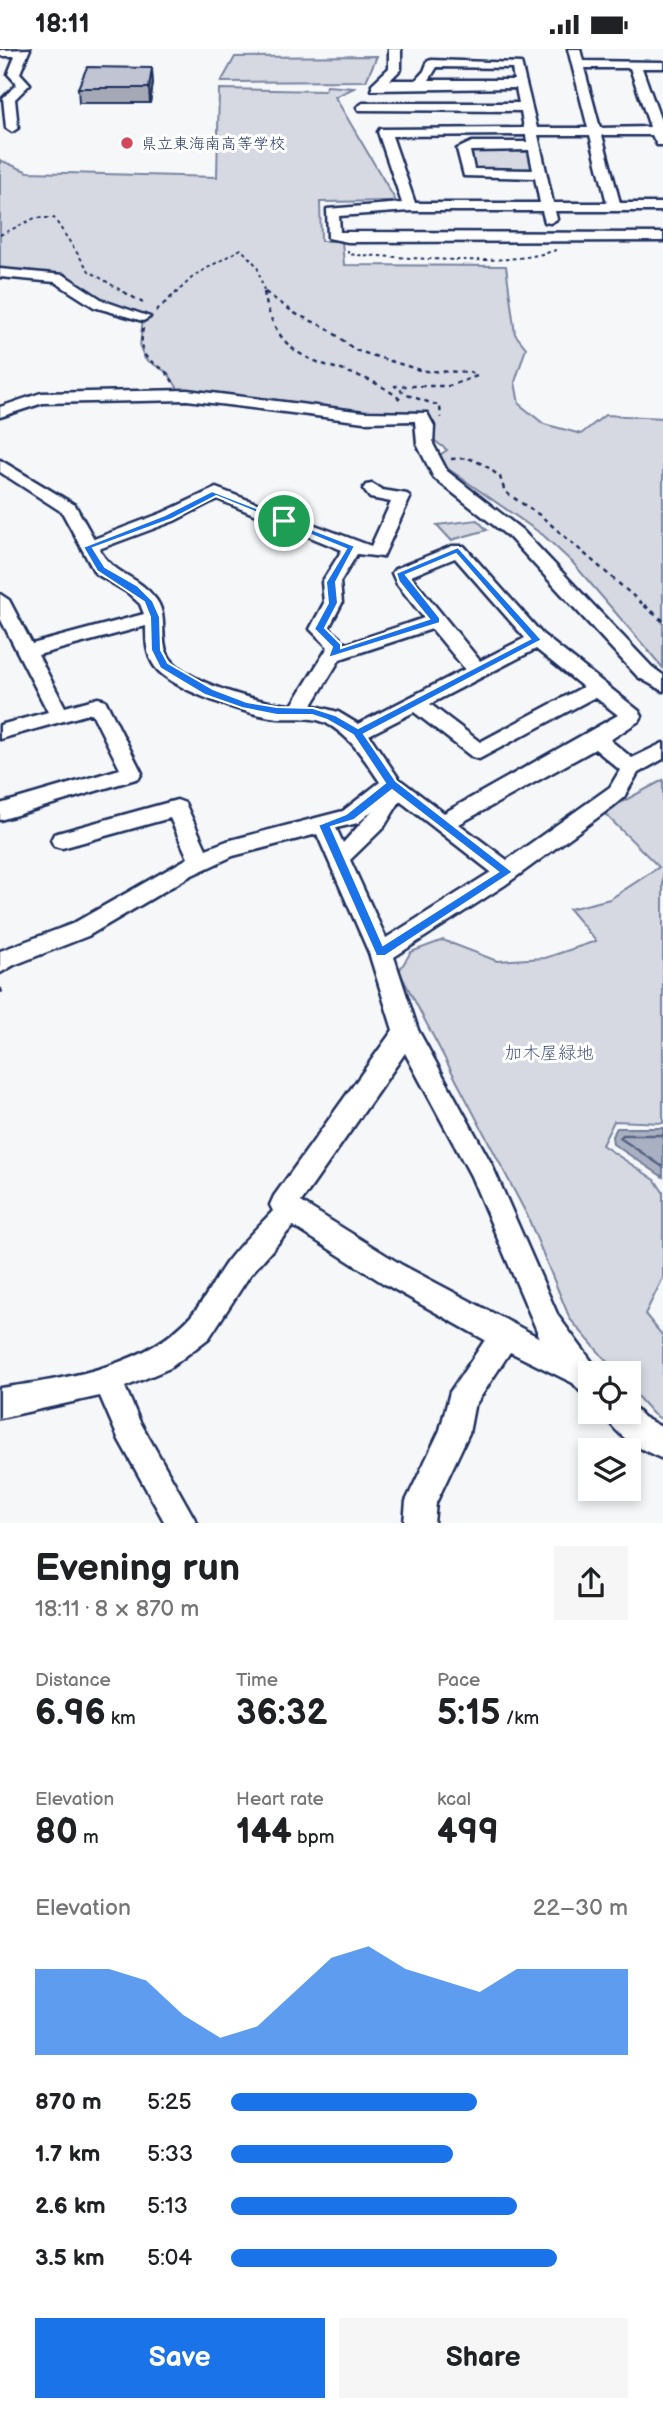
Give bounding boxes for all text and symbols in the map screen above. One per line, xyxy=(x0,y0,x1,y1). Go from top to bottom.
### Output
text: 18:11 xyxy=(35,9,90,40)
marker: 県立東海南高等学校 xyxy=(119,135,135,151)
place label: 県立東海南高等学校 xyxy=(141,135,285,154)
pin xyxy=(254,491,314,551)
icon: arrive xyxy=(265,502,303,540)
park label: 加木屋緑地 xyxy=(504,1043,594,1064)
map controls xyxy=(578,1361,641,1501)
button: locate xyxy=(578,1361,641,1424)
button: layers xyxy=(578,1438,641,1501)
text: Evening run xyxy=(35,1546,240,1591)
button: share xyxy=(554,1546,628,1620)
text: 18:11 · 8 × 870 m xyxy=(35,1595,199,1623)
text: Distance xyxy=(35,1669,111,1692)
text: Time xyxy=(236,1669,278,1692)
text: Pace xyxy=(437,1669,480,1692)
text: 6.96 xyxy=(35,1692,106,1735)
text: 36:32 xyxy=(236,1692,327,1735)
text: 5:15 xyxy=(437,1692,501,1735)
text: km xyxy=(106,1707,136,1730)
text: /km xyxy=(501,1707,539,1730)
text: Elevation xyxy=(35,1788,114,1811)
text: Heart rate xyxy=(236,1788,324,1811)
text: kcal xyxy=(437,1788,471,1811)
text: 80 xyxy=(35,1811,78,1854)
text: 144 xyxy=(236,1811,292,1854)
text: 499 xyxy=(437,1811,499,1854)
text: m xyxy=(78,1826,99,1849)
text: bpm xyxy=(292,1826,335,1849)
text: Elevation xyxy=(35,1894,131,1922)
text: 22–30 m xyxy=(533,1894,628,1922)
text: 870 m xyxy=(35,2088,102,2116)
text: 5:25 xyxy=(147,2088,192,2116)
text: 1.7 km xyxy=(35,2140,100,2168)
text: 5:33 xyxy=(147,2140,193,2168)
text: 2.6 km xyxy=(35,2192,106,2220)
text: 5:13 xyxy=(147,2192,188,2220)
text: 3.5 km xyxy=(35,2244,105,2272)
text: 5:04 xyxy=(147,2244,192,2272)
button: Save xyxy=(35,2318,325,2398)
button: Share xyxy=(339,2318,628,2398)

